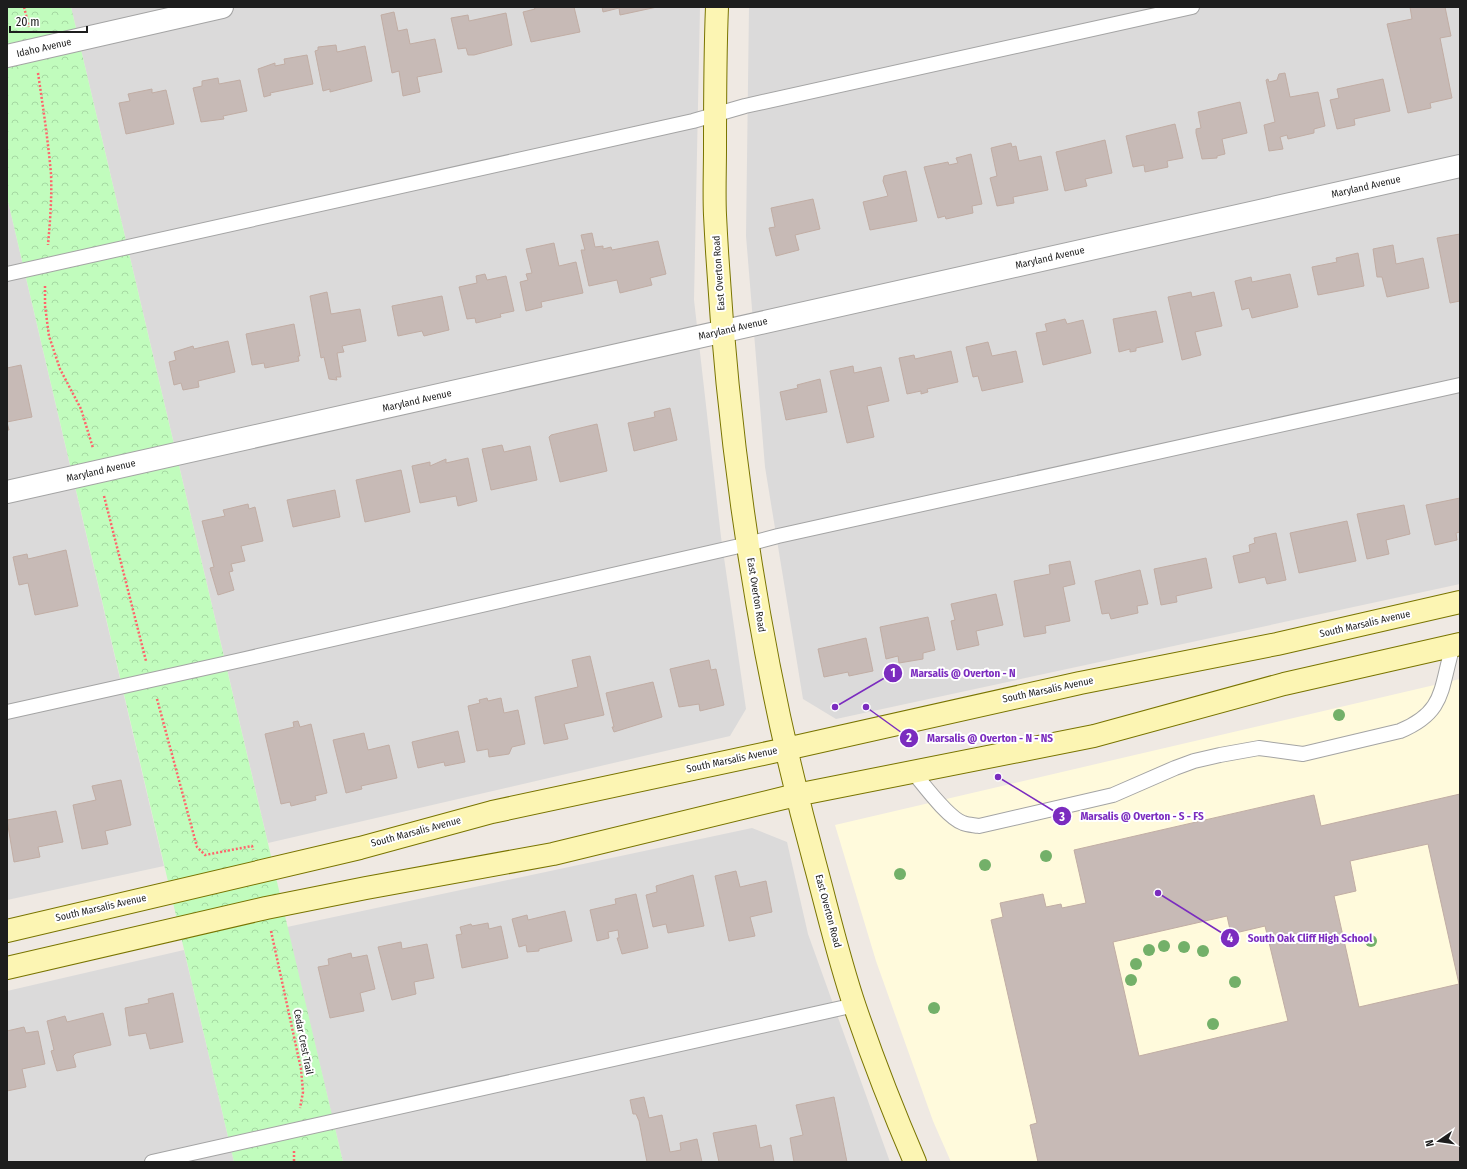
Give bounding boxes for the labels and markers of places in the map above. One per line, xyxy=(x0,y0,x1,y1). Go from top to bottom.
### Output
callout: Marsalis @ Overton - N xyxy=(883,661,1024,684)
callout: Marsalis @ Overton - N - NS xyxy=(899,726,1061,749)
callout: Marsalis @ Overton - S - FS xyxy=(1052,805,1211,828)
callout: South Oak Cliff High School xyxy=(1220,927,1381,950)

